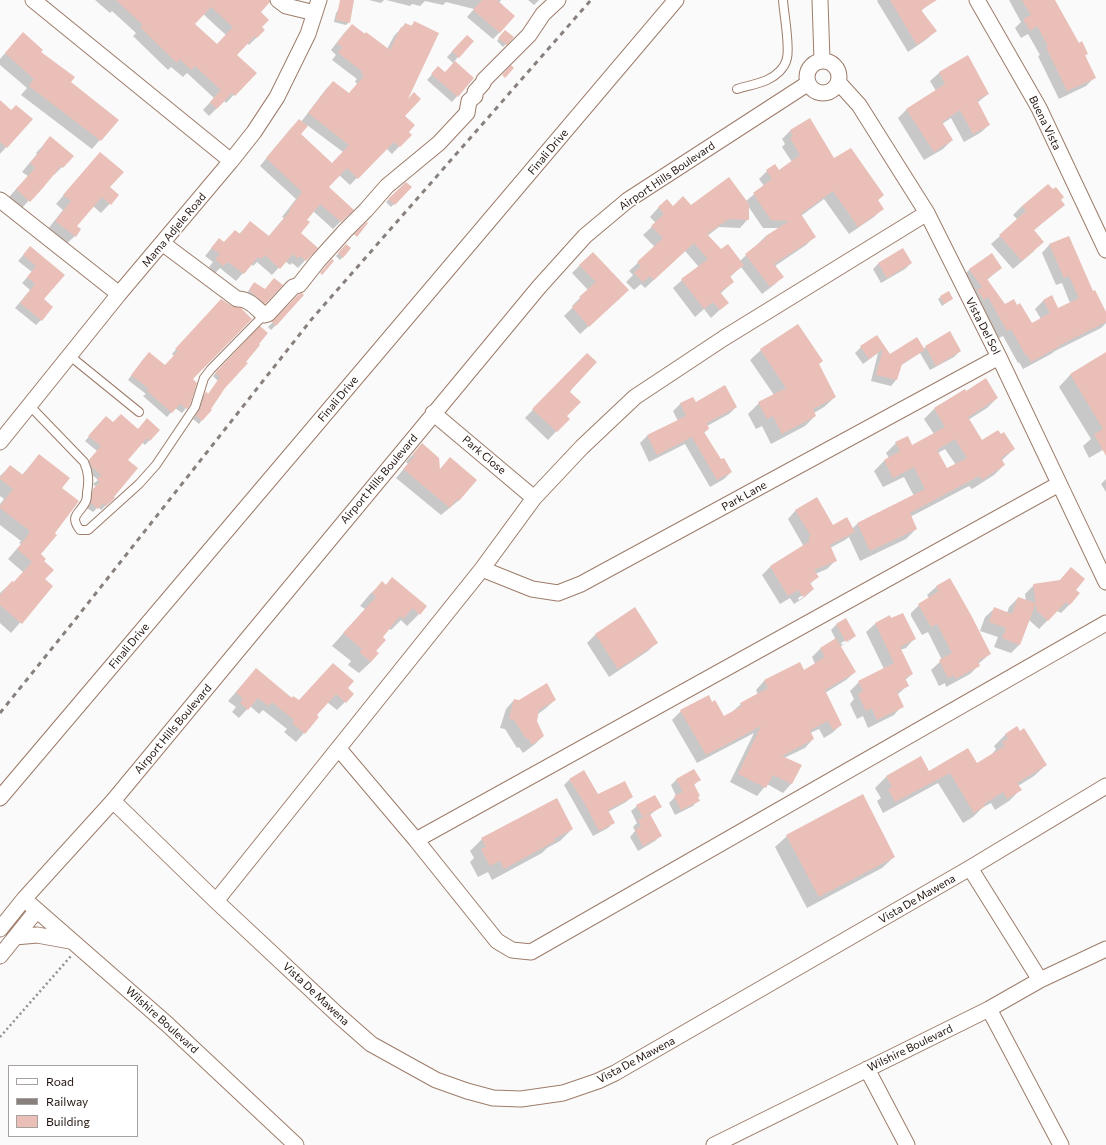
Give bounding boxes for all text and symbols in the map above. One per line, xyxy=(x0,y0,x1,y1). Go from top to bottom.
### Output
street label: Buena Vista xyxy=(1026,94,1064,152)
street label: Finali Drive xyxy=(525,127,571,177)
street label: Airport Hills Boulevard xyxy=(617,139,717,213)
street label: Mama Adjele Road xyxy=(139,190,209,270)
street label: Vista Del Sol xyxy=(963,295,1003,357)
street label: Finali Drive xyxy=(315,374,361,424)
street label: Airport Hills Boulevard xyxy=(338,432,420,526)
street label: Park Close xyxy=(460,433,508,477)
street label: Park Lane xyxy=(719,478,769,514)
street label: Finali Drive xyxy=(106,621,152,671)
street label: Airport Hills Boulevard xyxy=(132,682,214,776)
street label: Vista De Mawena xyxy=(876,872,958,926)
street label: Vista De Mawena xyxy=(280,960,352,1028)
street label: Wilshire Boulevard xyxy=(123,984,201,1056)
street label: Wilshire Boulevard xyxy=(865,1022,955,1074)
street label: Vista De Mawena xyxy=(595,1034,677,1086)
legend xyxy=(8,1065,138,1137)
text: Road xyxy=(46,1074,74,1088)
text: Railway xyxy=(46,1094,88,1108)
text: Building xyxy=(46,1114,90,1128)

